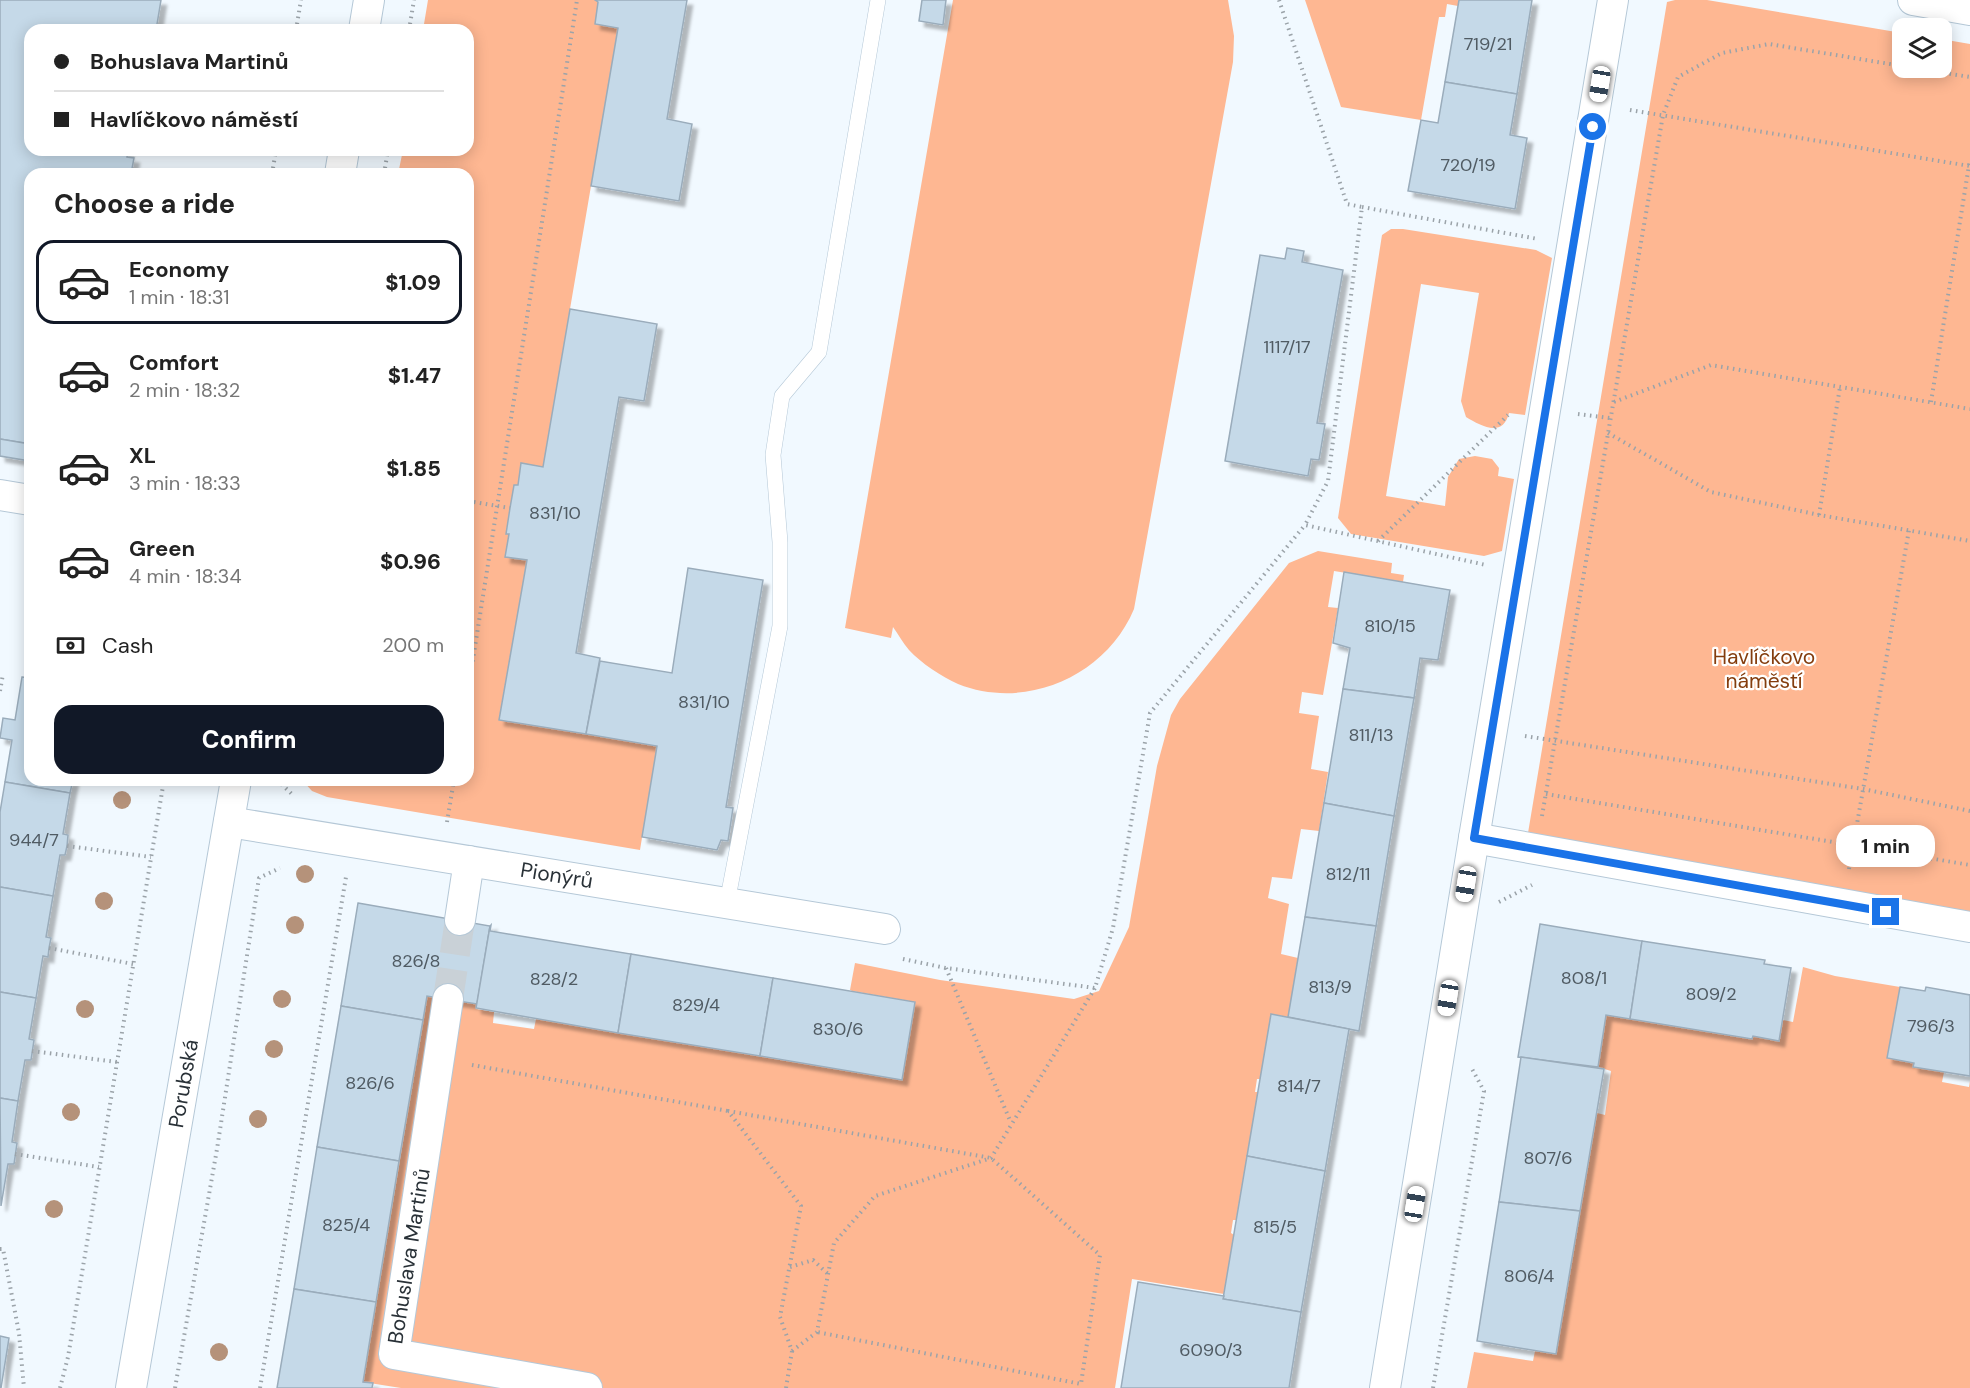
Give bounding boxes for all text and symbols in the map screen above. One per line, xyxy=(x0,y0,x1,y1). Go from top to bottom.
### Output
map controls xyxy=(1892,18,1952,78)
button: layers xyxy=(1892,18,1952,78)
house number: 719/21 xyxy=(1464,32,1512,56)
text: Bohuslava Martinů xyxy=(90,47,289,76)
car xyxy=(1588,65,1612,103)
text: Havlíčkovo náměstí xyxy=(90,105,298,134)
route start xyxy=(1579,113,1606,140)
house number: 720/19 xyxy=(1441,153,1495,177)
text: Choose a ride xyxy=(54,186,235,221)
icon: car xyxy=(57,255,111,309)
text: Economy xyxy=(129,255,229,284)
text: $1.09 xyxy=(385,268,441,297)
text: 1 min · 18:31 xyxy=(129,284,229,310)
house number: 1117/17 xyxy=(1263,335,1311,359)
icon: car xyxy=(57,348,111,402)
text: Comfort xyxy=(129,348,219,377)
text: $1.47 xyxy=(388,361,441,390)
text: 2 min · 18:32 xyxy=(129,377,240,403)
icon: car xyxy=(57,441,111,495)
text: XL xyxy=(129,441,156,470)
text: $1.85 xyxy=(386,454,441,483)
text: 3 min · 18:33 xyxy=(129,470,241,496)
house number: 831/10 xyxy=(529,501,581,525)
icon: car xyxy=(57,534,111,588)
text: Green xyxy=(129,534,195,563)
text: $0.96 xyxy=(380,547,441,576)
text: 4 min · 18:34 xyxy=(129,563,242,589)
house number: 810/15 xyxy=(1364,614,1416,638)
icon: cash xyxy=(54,629,87,662)
text: Cash xyxy=(102,631,153,660)
text: 200 m xyxy=(382,632,444,658)
park label: Havlíčkovo náměstí xyxy=(1713,643,1815,695)
house number: 831/10 xyxy=(678,690,730,714)
button: Confirm xyxy=(54,705,444,774)
house number: 811/13 xyxy=(1348,723,1394,747)
callout: 1 min xyxy=(1836,825,1936,867)
house number: 944/7 xyxy=(9,828,59,852)
text: 1 min xyxy=(1861,833,1910,859)
street label: Pionýrů xyxy=(518,856,595,895)
house number: 812/11 xyxy=(1326,862,1370,886)
car xyxy=(1454,865,1478,903)
route end xyxy=(1872,898,1899,925)
house number: 826/8 xyxy=(392,949,441,973)
house number: 808/1 xyxy=(1561,966,1607,990)
house number: 828/2 xyxy=(530,967,578,991)
house number: 813/9 xyxy=(1308,975,1352,999)
car xyxy=(1436,979,1460,1017)
house number: 809/2 xyxy=(1685,982,1737,1006)
house number: 829/4 xyxy=(672,993,720,1017)
house number: 796/3 xyxy=(1907,1014,1955,1038)
house number: 830/6 xyxy=(812,1017,864,1041)
street label: Porubská xyxy=(162,1037,205,1130)
house number: 826/6 xyxy=(345,1071,395,1095)
house number: 814/7 xyxy=(1277,1074,1321,1098)
house number: 807/6 xyxy=(1524,1146,1572,1170)
street label: Bohuslava Martinů xyxy=(381,1166,437,1346)
car xyxy=(1403,1185,1427,1223)
house number: 825/4 xyxy=(322,1213,370,1237)
house number: 815/5 xyxy=(1253,1215,1297,1239)
house number: 806/4 xyxy=(1504,1264,1554,1288)
house number: 6090/3 xyxy=(1179,1338,1243,1362)

